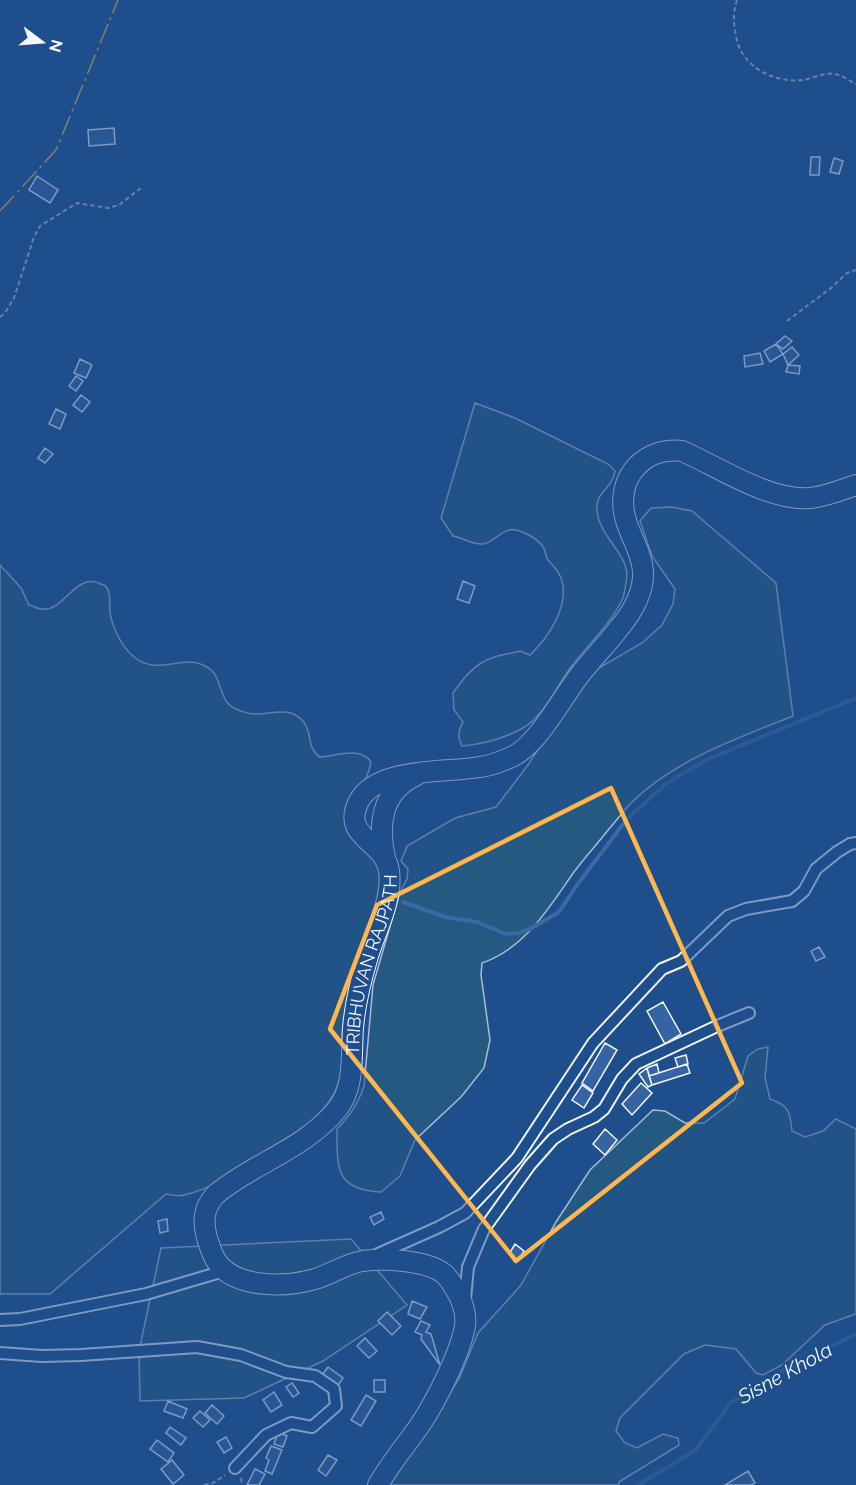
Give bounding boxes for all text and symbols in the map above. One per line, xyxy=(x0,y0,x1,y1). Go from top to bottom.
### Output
north arrow xyxy=(12,12,72,72)
text: N xyxy=(45,38,67,54)
street label: TRIBHUVAN RAJPATH xyxy=(342,874,400,1056)
water label: Sisne Khola xyxy=(733,1337,836,1409)

